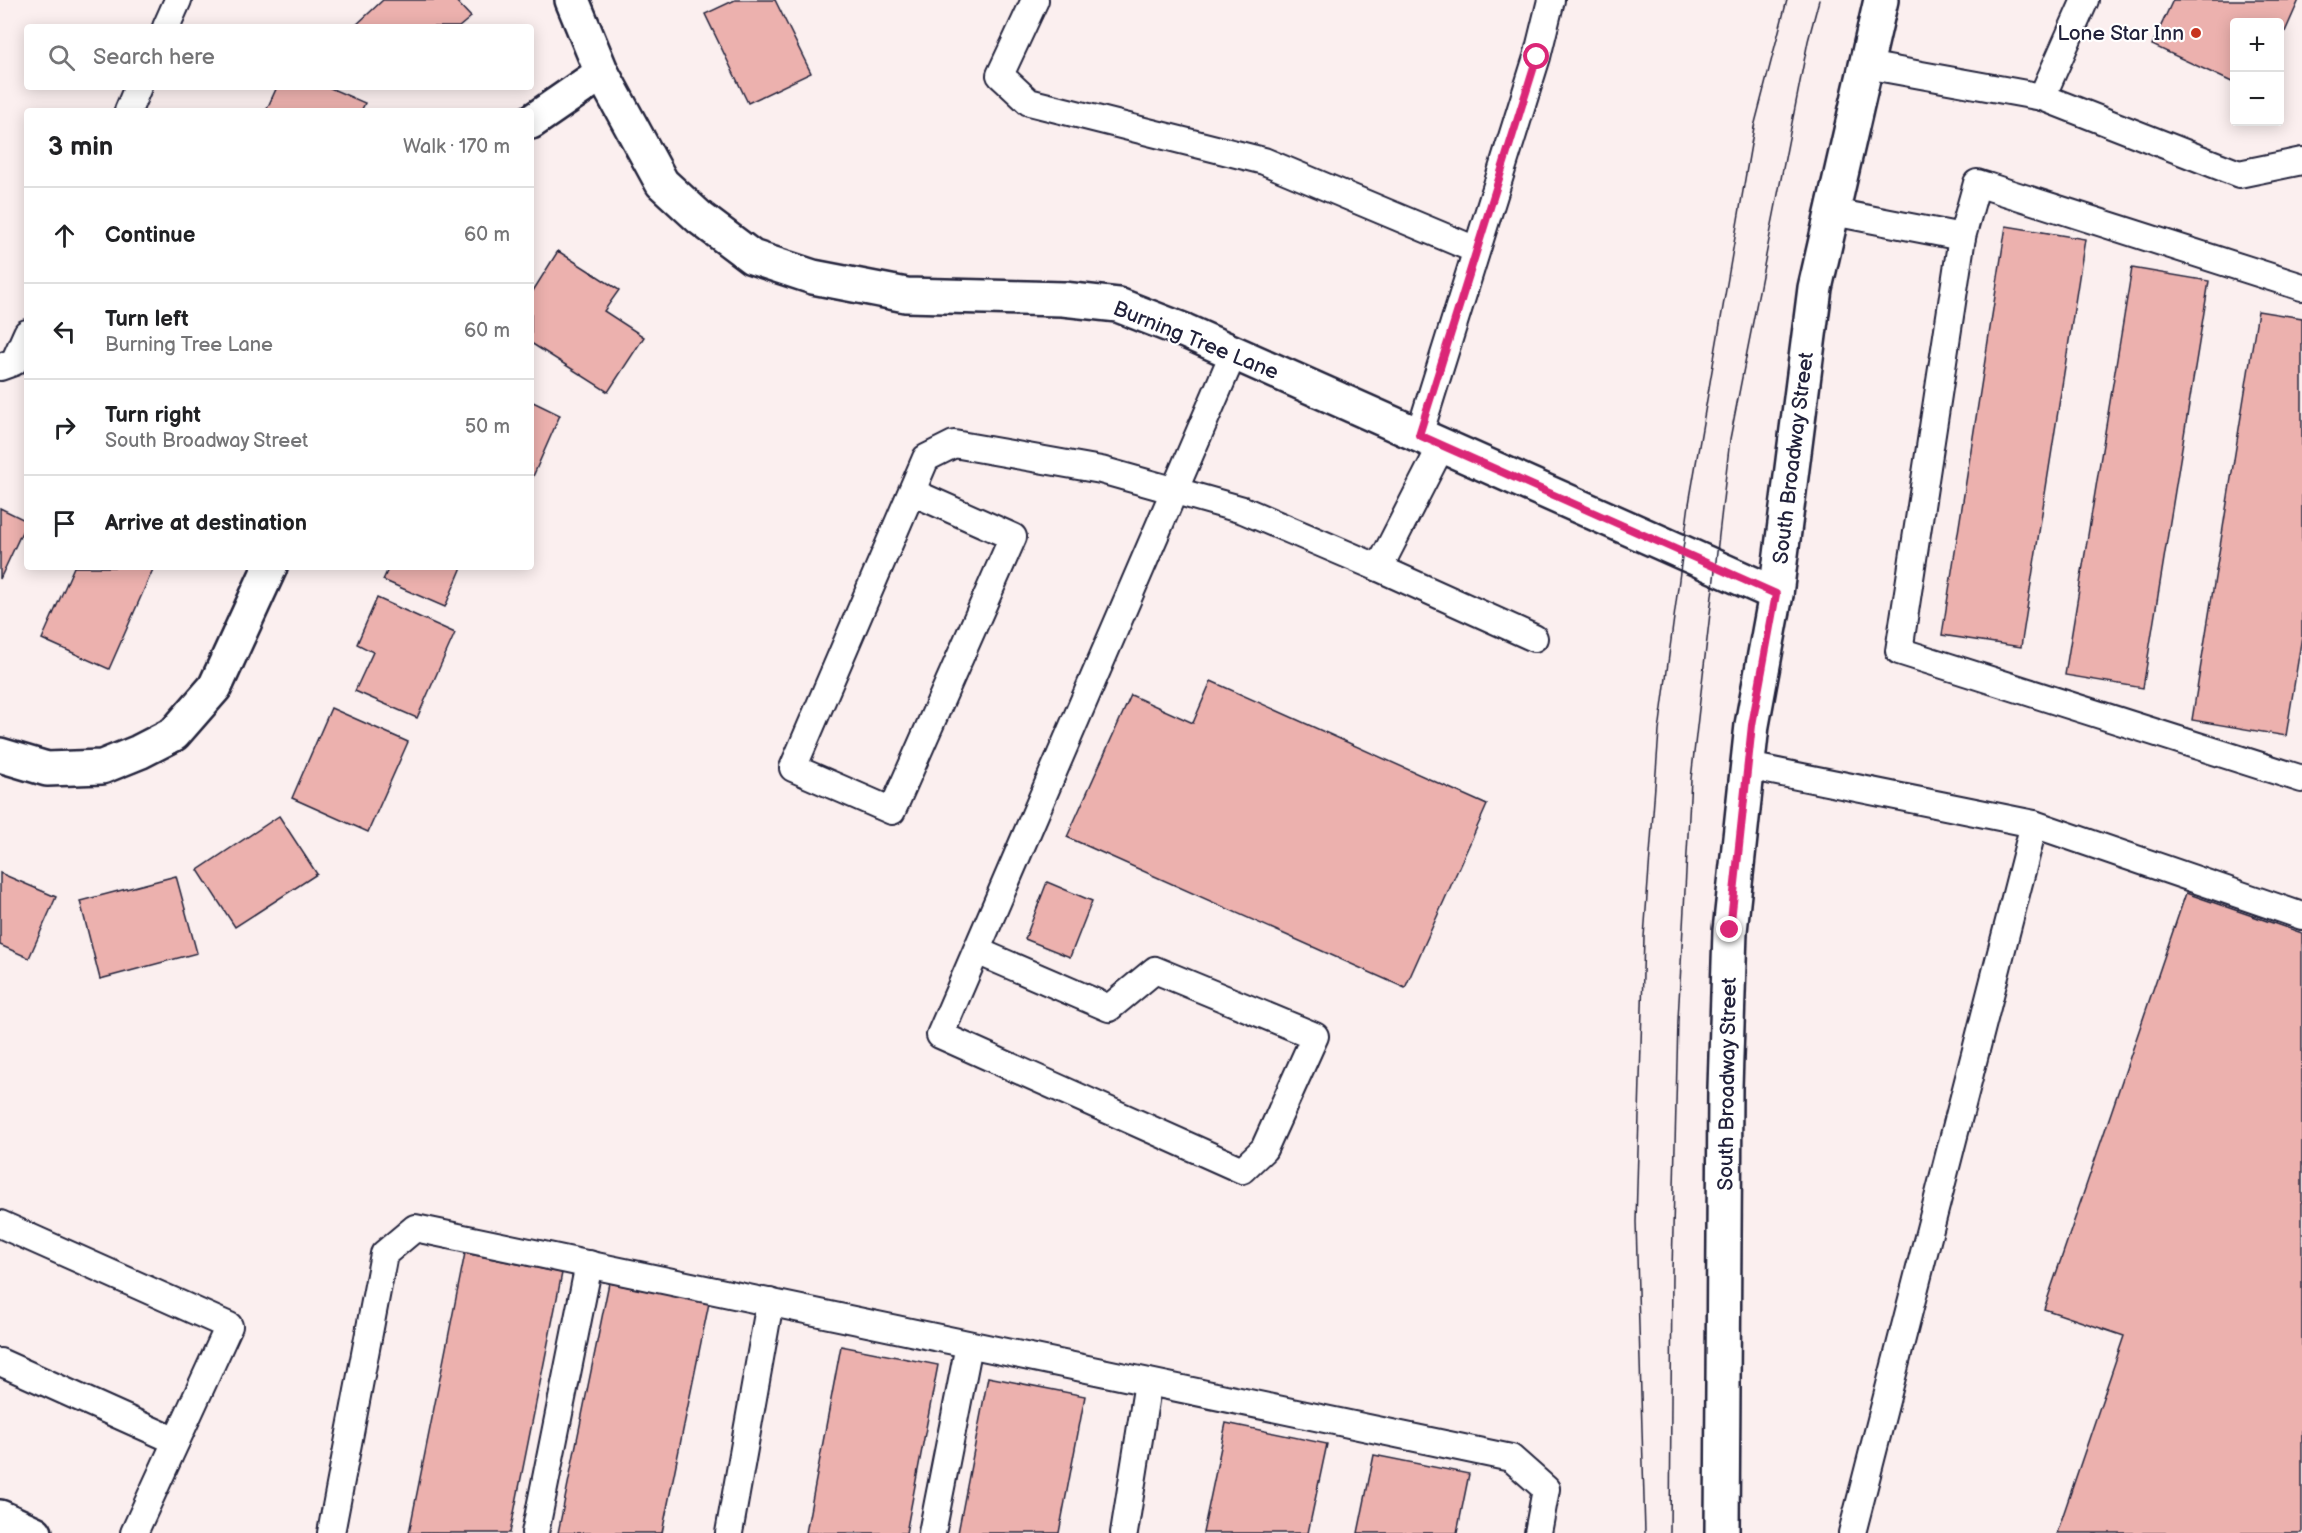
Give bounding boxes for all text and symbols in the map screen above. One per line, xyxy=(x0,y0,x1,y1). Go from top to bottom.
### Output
map controls xyxy=(2230,18,2284,126)
button: + xyxy=(2230,18,2284,72)
place label: Lone Star Inn xyxy=(2057,21,2184,46)
search box xyxy=(24,24,534,90)
marker: Lone Star Inn xyxy=(2189,26,2203,40)
icon: search xyxy=(45,41,78,74)
route start xyxy=(1523,43,1549,69)
text: Search here xyxy=(93,44,215,71)
button: − xyxy=(2230,72,2284,126)
text: 3 min xyxy=(48,132,113,163)
text: Walk · 170 m xyxy=(403,135,510,159)
icon: ahead xyxy=(48,219,81,252)
text: Continue xyxy=(105,222,195,249)
text: 60 m xyxy=(464,223,510,247)
street label: Burning Tree Lane xyxy=(1109,296,1282,385)
text: Turn left xyxy=(105,306,189,333)
icon: left xyxy=(48,315,81,348)
text: 60 m xyxy=(464,319,510,343)
text: Burning Tree Lane xyxy=(105,333,273,357)
street label: South Broadway Street xyxy=(1768,350,1819,565)
text: Turn right xyxy=(105,402,201,429)
icon: right xyxy=(48,411,81,444)
text: 50 m xyxy=(465,415,510,439)
text: South Broadway Street xyxy=(105,429,308,453)
icon: arrive xyxy=(48,507,81,540)
text: Arrive at destination xyxy=(105,510,307,537)
route end xyxy=(1716,916,1742,942)
street label: South Broadway Street xyxy=(1713,977,1742,1191)

